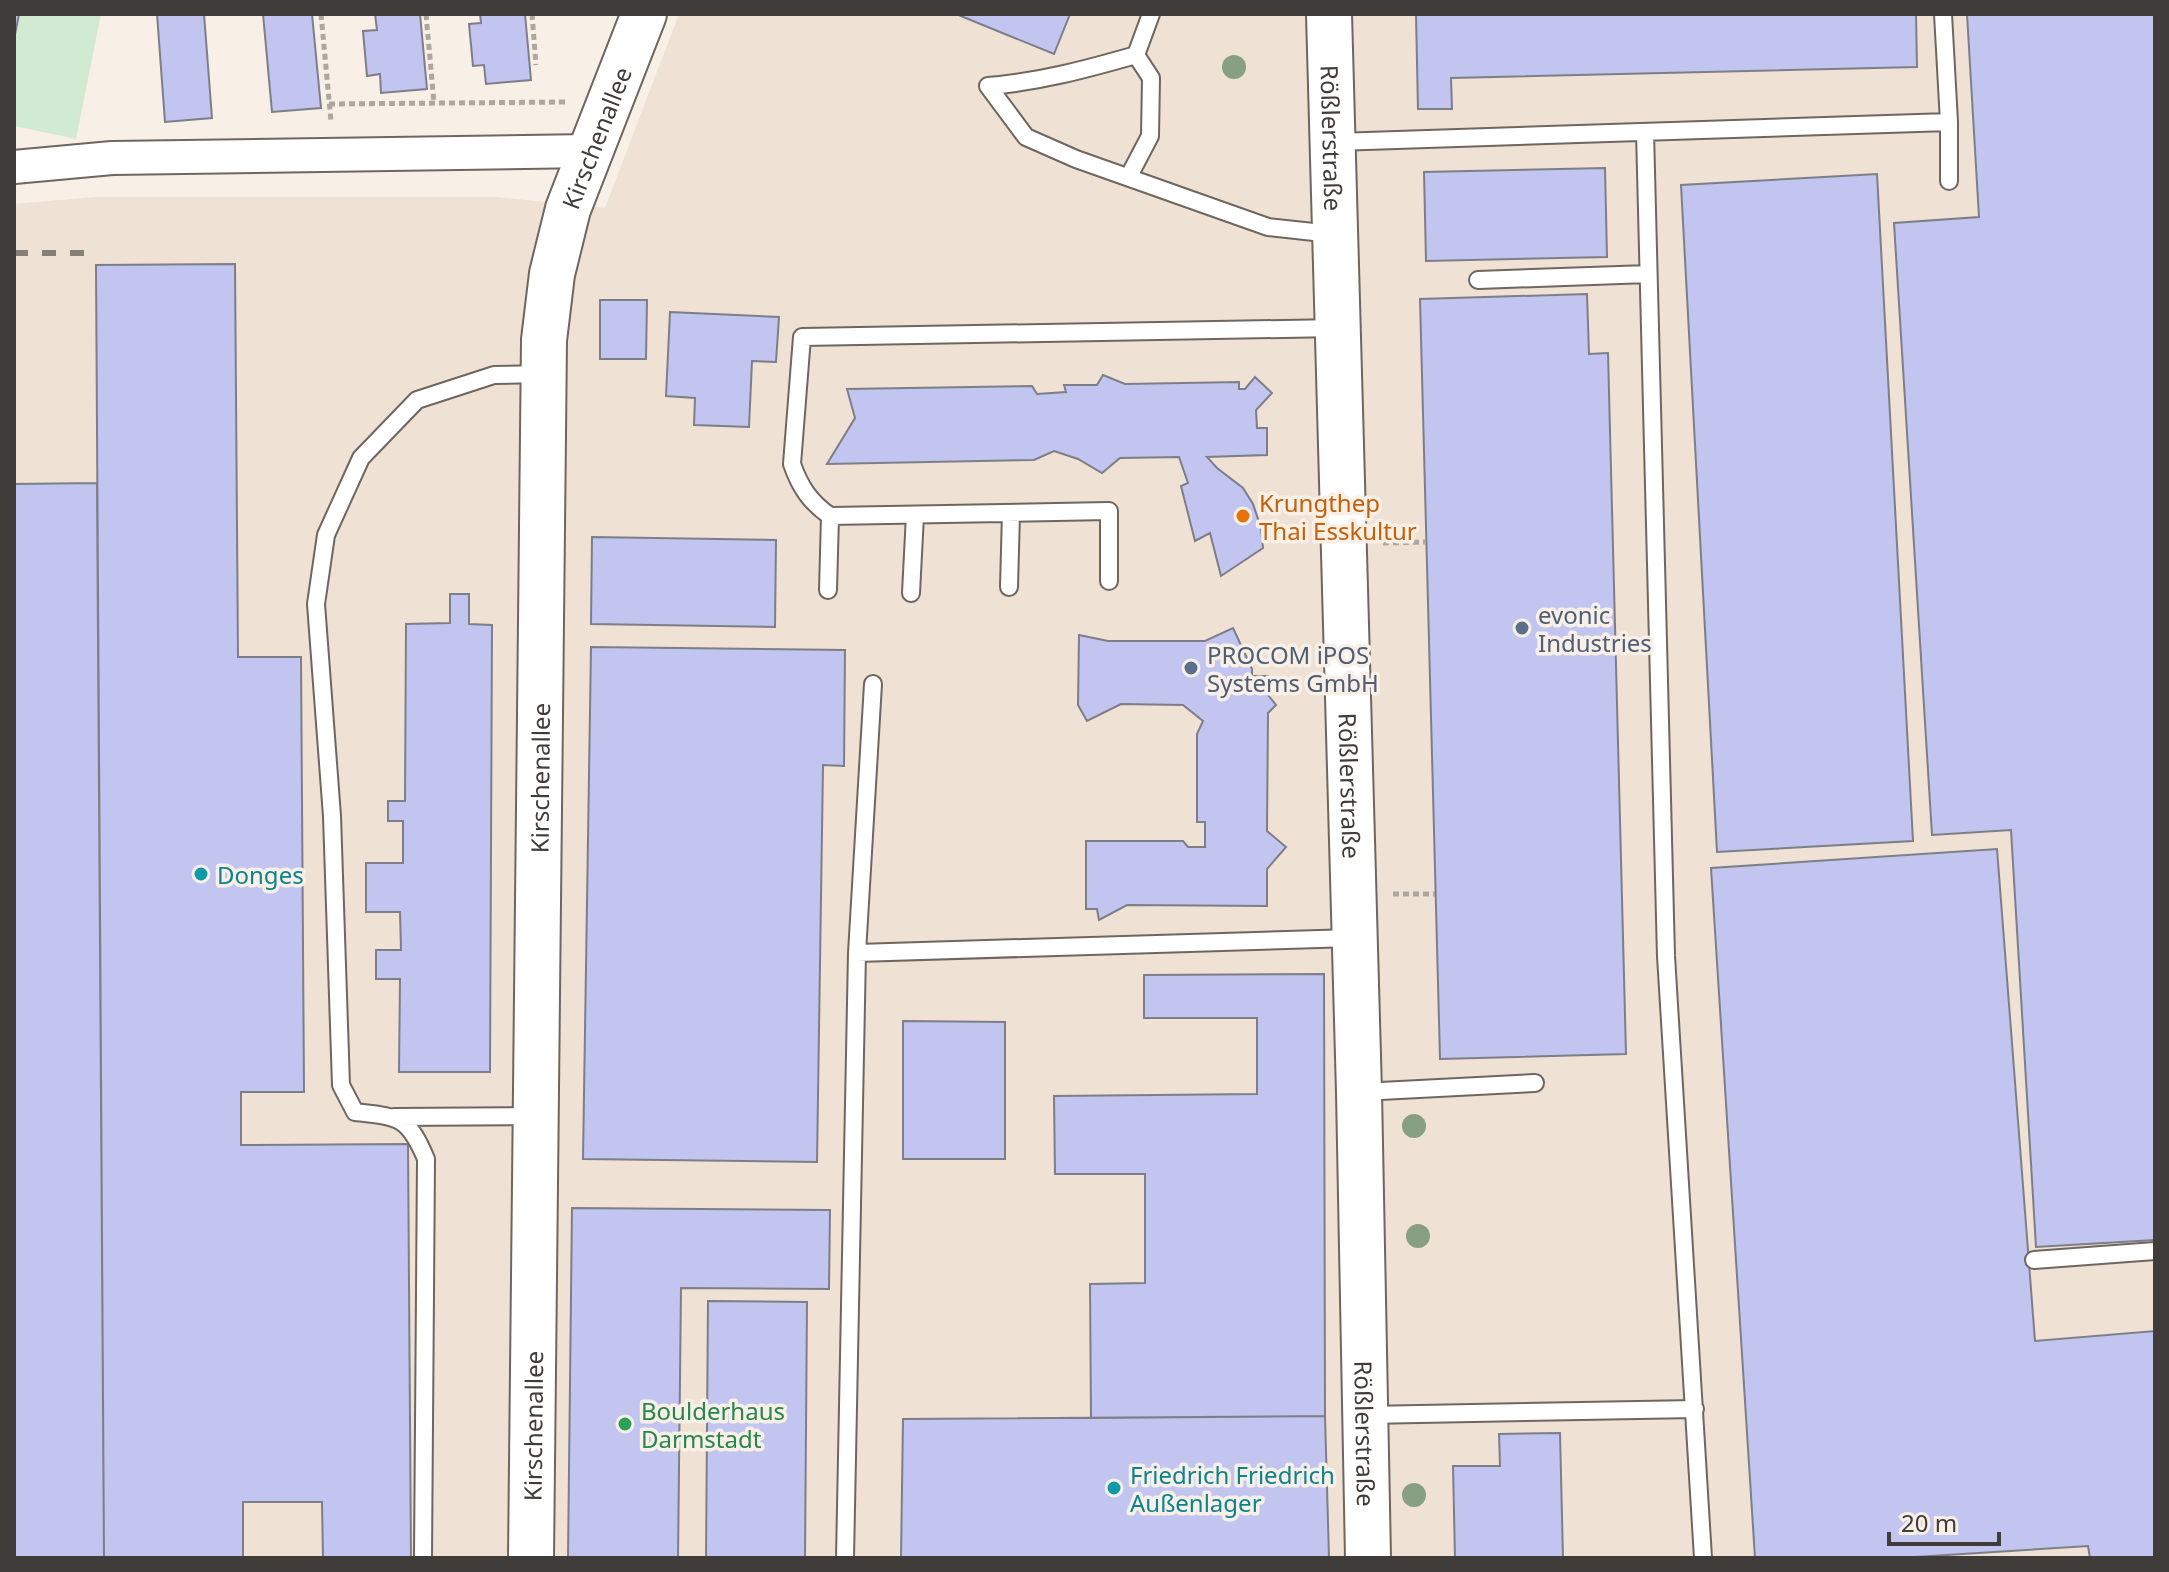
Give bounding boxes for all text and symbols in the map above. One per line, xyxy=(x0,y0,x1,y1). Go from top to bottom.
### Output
street label: Kirschenallee xyxy=(553,62,638,214)
street label: Rößlerstraße xyxy=(1314,64,1351,211)
place label: Krungthep Thai Esskultur xyxy=(1259,486,1417,547)
marker: Krungthep Thai Esskultur xyxy=(1234,507,1252,525)
place label: evonic Industries xyxy=(1538,598,1652,659)
marker: evonic Industries xyxy=(1513,619,1531,637)
place label: PROCOM iPOS Systems GmbH xyxy=(1207,638,1379,699)
marker: PROCOM iPOS Systems GmbH xyxy=(1182,659,1200,677)
street label: Kirschenallee xyxy=(522,703,557,853)
street label: Rößlerstraße xyxy=(1332,712,1369,859)
place label: Donges xyxy=(217,858,304,891)
marker: Donges xyxy=(192,865,210,883)
street label: Kirschenallee xyxy=(515,1351,550,1501)
street label: Rößlerstraße xyxy=(1348,1360,1384,1507)
place label: Boulderhaus Darmstadt xyxy=(641,1394,785,1455)
marker: Boulderhaus Darmstadt xyxy=(616,1415,634,1433)
place label: Friedrich Friedrich Außenlager xyxy=(1130,1458,1335,1519)
marker: Friedrich Friedrich Außenlager xyxy=(1105,1479,1123,1497)
scale bar xyxy=(1889,1496,1999,1546)
text: 20 m xyxy=(1901,1506,1957,1539)

